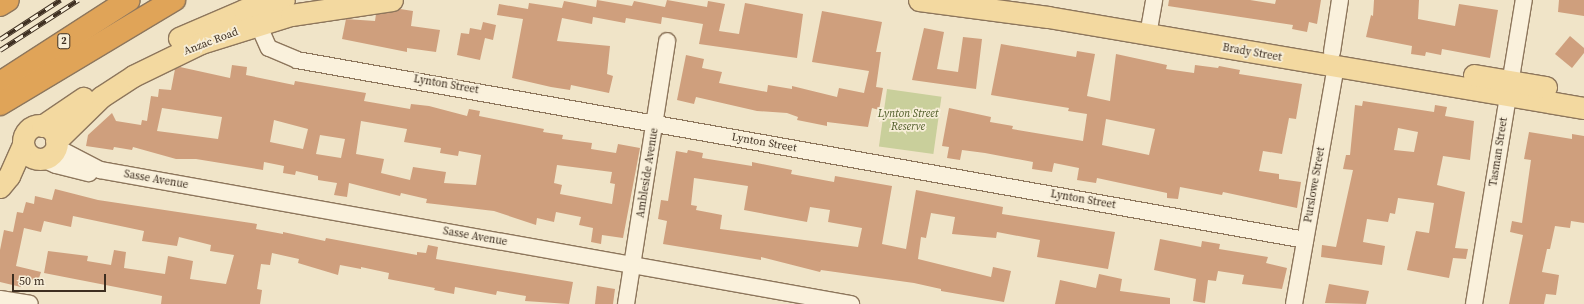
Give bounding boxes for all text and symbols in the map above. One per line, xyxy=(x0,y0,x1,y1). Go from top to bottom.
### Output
street label: Anzac Road xyxy=(182,26,240,58)
road number: 2 xyxy=(57,33,71,49)
street label: Brady Street xyxy=(1221,41,1283,65)
street label: Lynton Street xyxy=(412,73,480,97)
park label: Lynton Street Reserve xyxy=(878,108,938,134)
street label: Tasman Street xyxy=(1487,117,1511,187)
street label: Ambleside Avenue xyxy=(634,127,662,219)
street label: Lynton Street xyxy=(730,131,798,155)
street label: Purslowe Street xyxy=(1302,146,1328,224)
street label: Sasse Avenue xyxy=(123,168,189,192)
street label: Lynton Street xyxy=(1049,188,1117,212)
street label: Sasse Avenue xyxy=(442,225,508,249)
scale bar xyxy=(14,266,108,292)
text: 50 m xyxy=(19,273,45,289)

